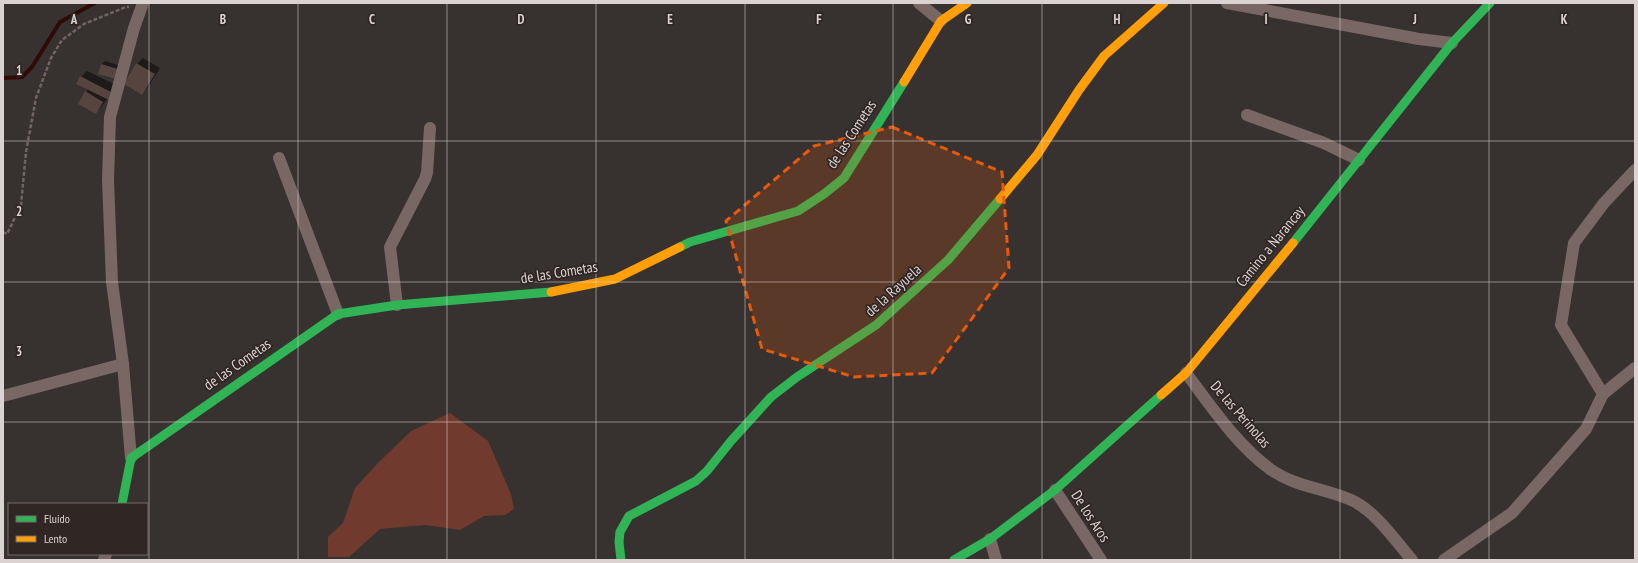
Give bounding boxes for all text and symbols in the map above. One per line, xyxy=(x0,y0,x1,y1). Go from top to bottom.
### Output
text: A xyxy=(70,11,78,28)
text: B xyxy=(220,11,226,28)
text: C xyxy=(369,11,375,28)
text: D xyxy=(518,11,525,28)
text: E xyxy=(667,11,673,28)
text: F xyxy=(816,11,822,28)
text: G xyxy=(965,11,972,28)
text: H xyxy=(1114,11,1121,28)
text: I xyxy=(1264,11,1268,28)
text: J xyxy=(1412,11,1417,28)
text: K xyxy=(1561,11,1568,28)
text: 1 xyxy=(16,62,22,79)
street label: de las Cometas xyxy=(822,96,880,172)
street label: Camino a Narancay xyxy=(1232,201,1309,290)
text: 2 xyxy=(16,203,22,220)
street label: de las Cometas xyxy=(519,257,599,287)
street label: de la Rayuela xyxy=(861,260,925,320)
street label: de las Cometas xyxy=(200,334,274,394)
text: 3 xyxy=(16,343,22,360)
street label: De las Perinolas xyxy=(1207,377,1275,451)
street label: De los Aros xyxy=(1067,487,1115,545)
legend xyxy=(8,503,148,555)
text: Fluido xyxy=(44,511,70,526)
text: Lento xyxy=(44,531,67,546)

